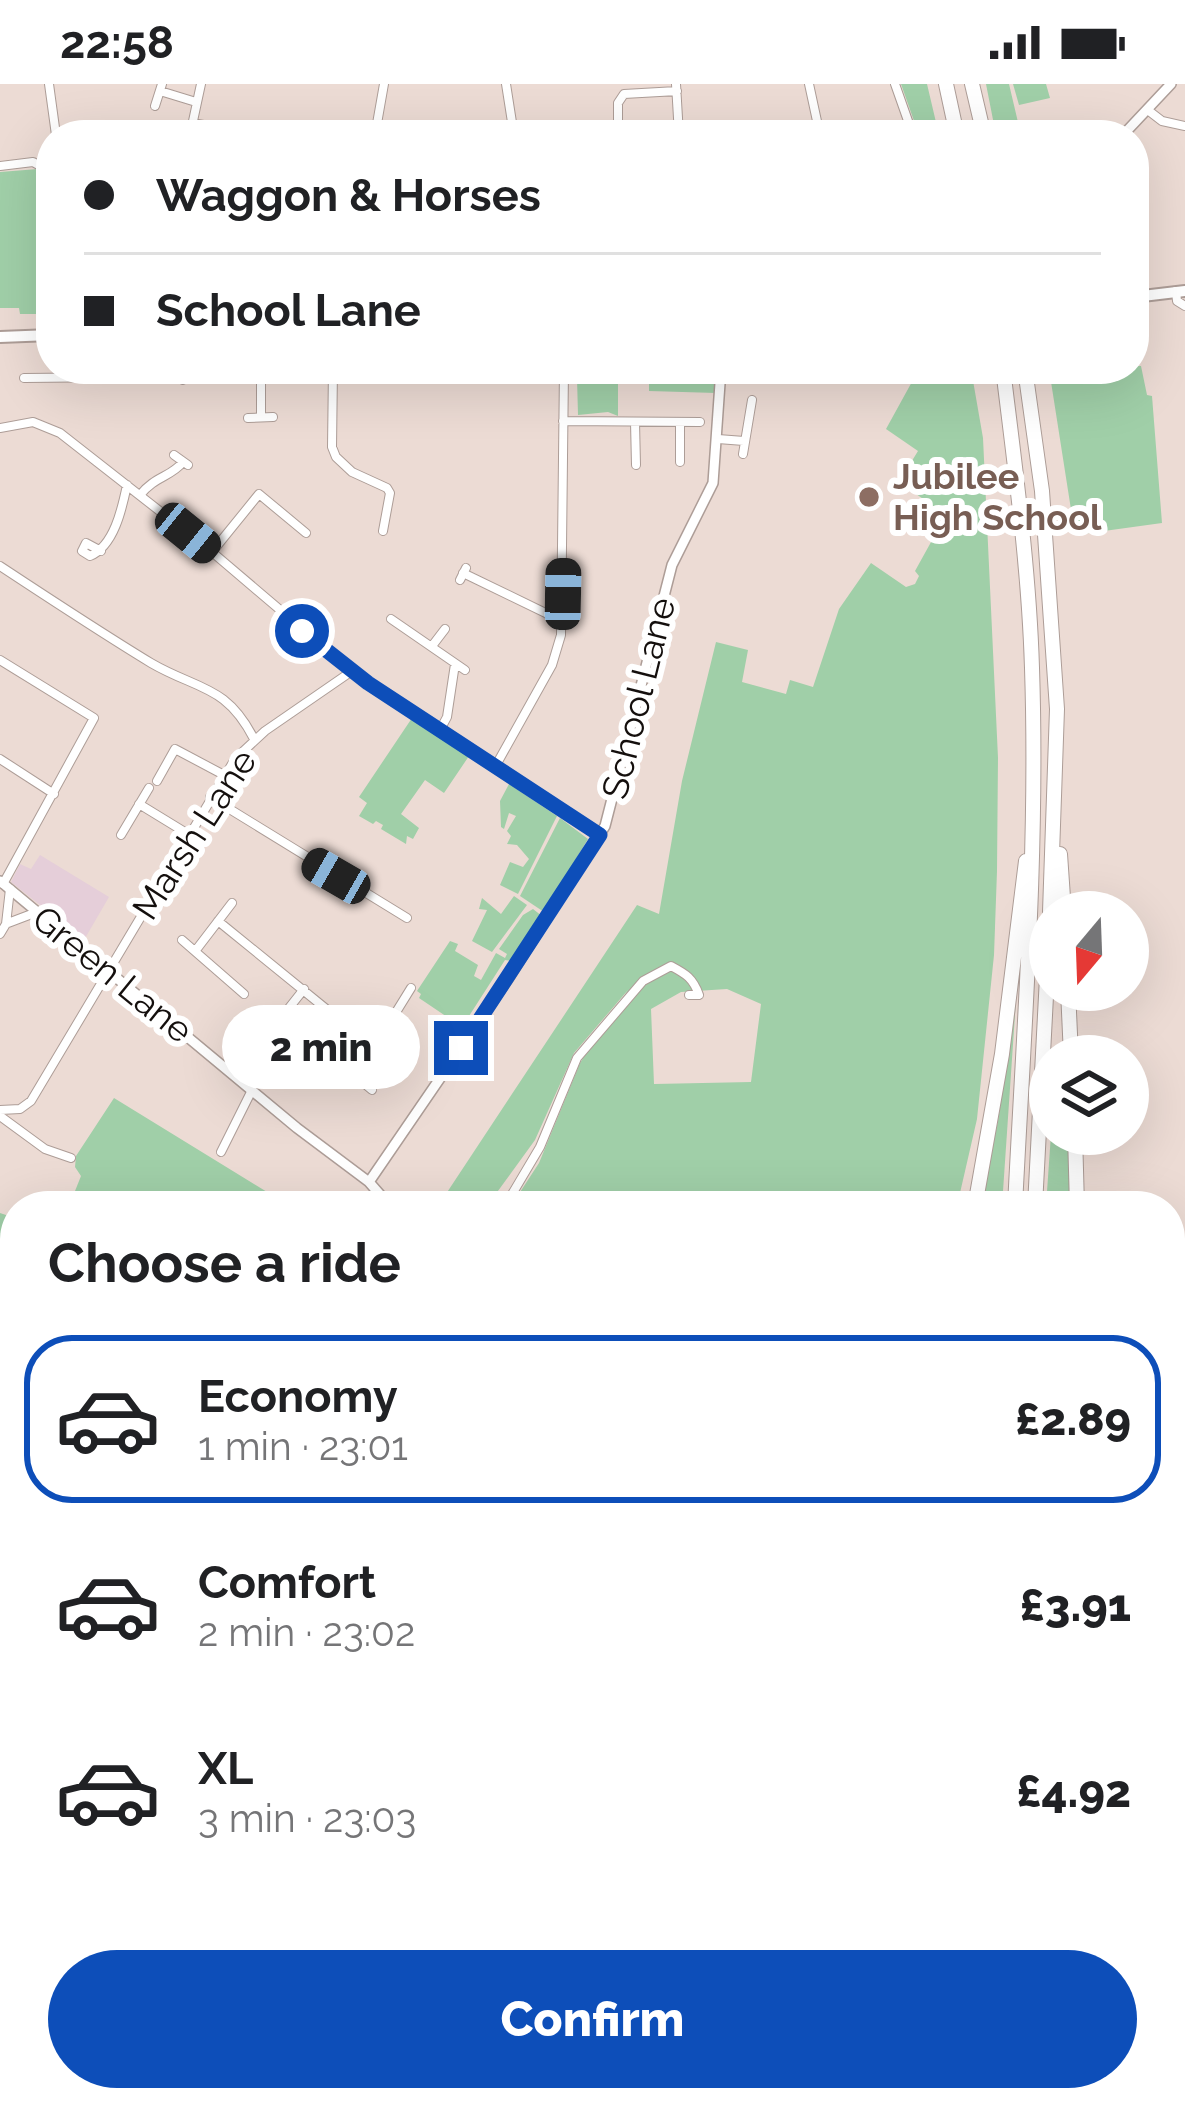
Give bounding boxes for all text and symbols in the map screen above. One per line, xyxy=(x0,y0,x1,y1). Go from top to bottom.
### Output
text: 22:58 xyxy=(60,16,174,69)
text: Waggon & Horses xyxy=(156,169,541,222)
text: School Lane xyxy=(156,284,421,337)
place label: Jubilee High School xyxy=(893,455,1102,538)
marker: Jubilee High School xyxy=(856,484,882,510)
car xyxy=(149,496,227,570)
car xyxy=(544,558,582,630)
street label: School Lane xyxy=(593,593,683,803)
route start xyxy=(275,604,329,658)
street label: Marsh Lane xyxy=(124,741,264,927)
car xyxy=(296,842,376,910)
north arrow xyxy=(1029,891,1149,1011)
map controls xyxy=(1029,891,1149,1155)
street label: Green Lane xyxy=(25,897,201,1051)
callout: 2 min xyxy=(221,1006,419,1090)
route end xyxy=(434,1021,488,1075)
text: 2 min xyxy=(270,1024,372,1070)
button: layers xyxy=(1029,1035,1149,1155)
text: Choose a ride xyxy=(48,1231,401,1295)
icon: car xyxy=(54,1365,162,1473)
text: Economy xyxy=(198,1370,398,1423)
text: £2.89 xyxy=(1015,1393,1131,1446)
text: 1 min · 23:01 xyxy=(198,1423,408,1469)
icon: car xyxy=(54,1551,162,1659)
text: Comfort xyxy=(198,1556,376,1609)
text: £3.91 xyxy=(1019,1579,1131,1632)
text: 2 min · 23:02 xyxy=(198,1609,415,1655)
icon: car xyxy=(54,1737,162,1845)
text: XL xyxy=(198,1742,253,1795)
text: £4.92 xyxy=(1016,1765,1131,1818)
text: 3 min · 23:03 xyxy=(198,1795,416,1841)
button: Confirm xyxy=(48,1950,1137,2088)

